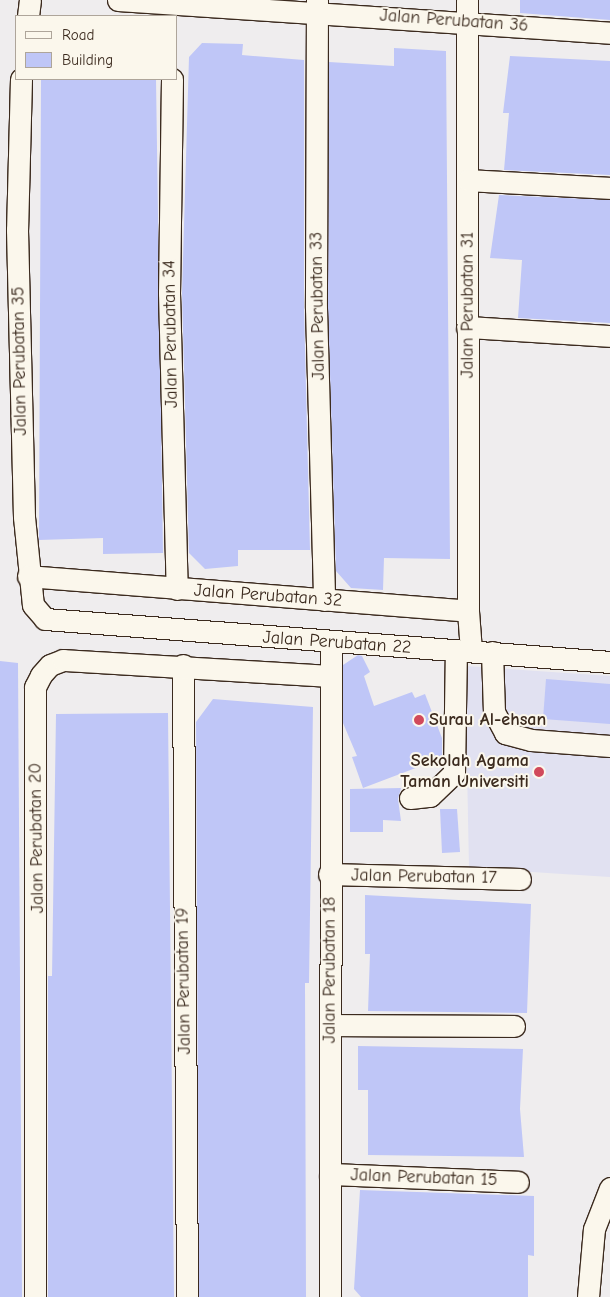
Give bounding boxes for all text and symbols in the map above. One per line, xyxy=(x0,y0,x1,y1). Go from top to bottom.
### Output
street label: Jalan Perubatan 36 xyxy=(379,5,529,37)
legend xyxy=(15,15,178,80)
text: Road xyxy=(62,26,94,44)
text: Building xyxy=(62,51,113,69)
street label: Jalan Perubatan 33 xyxy=(306,232,330,380)
street label: Jalan Perubatan 31 xyxy=(457,232,479,378)
street label: Jalan Perubatan 34 xyxy=(159,260,183,408)
street label: Jalan Perubatan 35 xyxy=(8,286,32,436)
street label: Jalan Perubatan 32 xyxy=(193,580,343,612)
street label: Jalan Perubatan 22 xyxy=(262,627,412,659)
place label: Surau Al-ehsan xyxy=(429,709,546,731)
marker: Surau Al-ehsan xyxy=(413,714,425,726)
place label: Sekolah Agama Taman Universiti xyxy=(400,751,529,794)
street label: Jalan Perubatan 20 xyxy=(25,763,49,913)
marker: Sekolah Agama Taman Universiti xyxy=(533,766,545,778)
street label: Jalan Perubatan 17 xyxy=(351,865,497,889)
street label: Jalan Perubatan 18 xyxy=(319,897,341,1043)
street label: Jalan Perubatan 19 xyxy=(172,907,196,1055)
street label: Jalan Perubatan 15 xyxy=(350,1165,498,1191)

